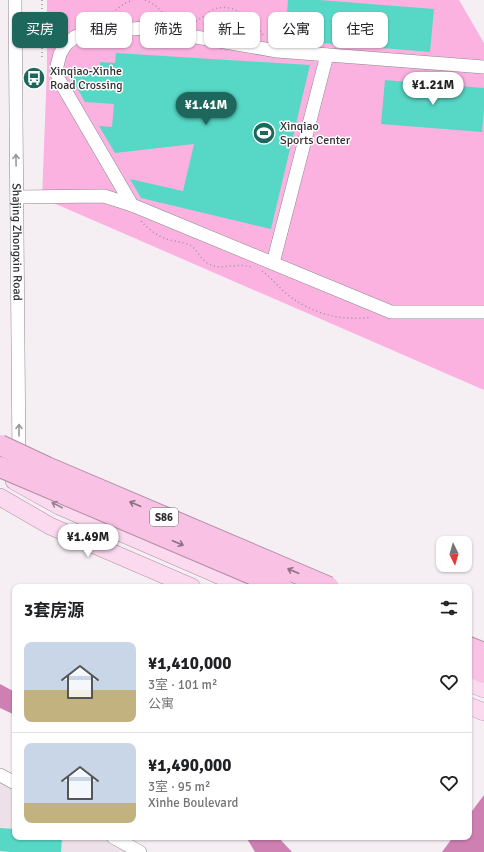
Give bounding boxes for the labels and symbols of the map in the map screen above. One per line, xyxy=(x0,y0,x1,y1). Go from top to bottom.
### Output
place label: Xinqiao-Xinhe Road Crossing xyxy=(50,64,123,93)
bus stop icon: Xinqiao-Xinhe Road Crossing xyxy=(21,65,47,91)
pin: ¥1.21M xyxy=(400,72,466,106)
pin: ¥1.41M xyxy=(173,92,239,126)
place label: Xinqiao Sports Center xyxy=(280,119,351,148)
sports icon: Xinqiao Sports Center xyxy=(251,120,277,146)
one-way arrow xyxy=(13,154,20,167)
street label: Shajing Zhongxin Road xyxy=(9,183,25,301)
one-way arrow xyxy=(15,424,23,437)
one-way arrow xyxy=(129,500,141,507)
one-way arrow xyxy=(51,501,63,508)
road number: S86 xyxy=(150,508,178,526)
pin: ¥1.49M xyxy=(55,524,121,558)
north arrow xyxy=(436,536,472,572)
one-way arrow xyxy=(171,539,183,547)
one-way arrow xyxy=(287,567,299,574)

